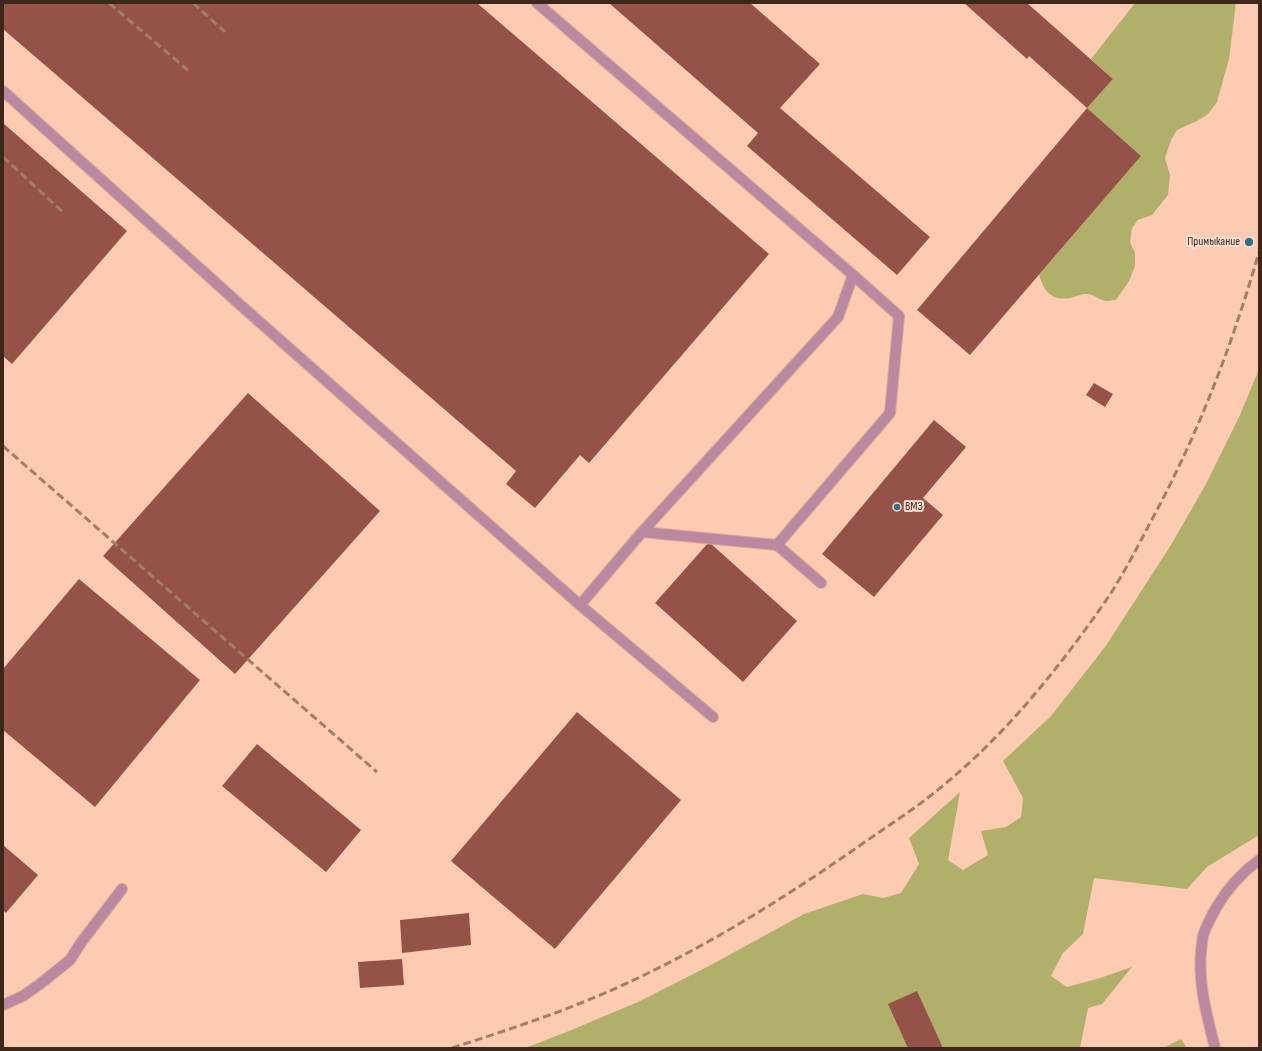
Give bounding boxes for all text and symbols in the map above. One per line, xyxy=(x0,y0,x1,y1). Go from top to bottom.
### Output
place label: Примыкание xyxy=(1187,235,1240,249)
marker: Примыкание xyxy=(1243,236,1255,248)
place label: ВМЗ xyxy=(905,500,923,514)
marker: ВМЗ xyxy=(892,502,902,512)

